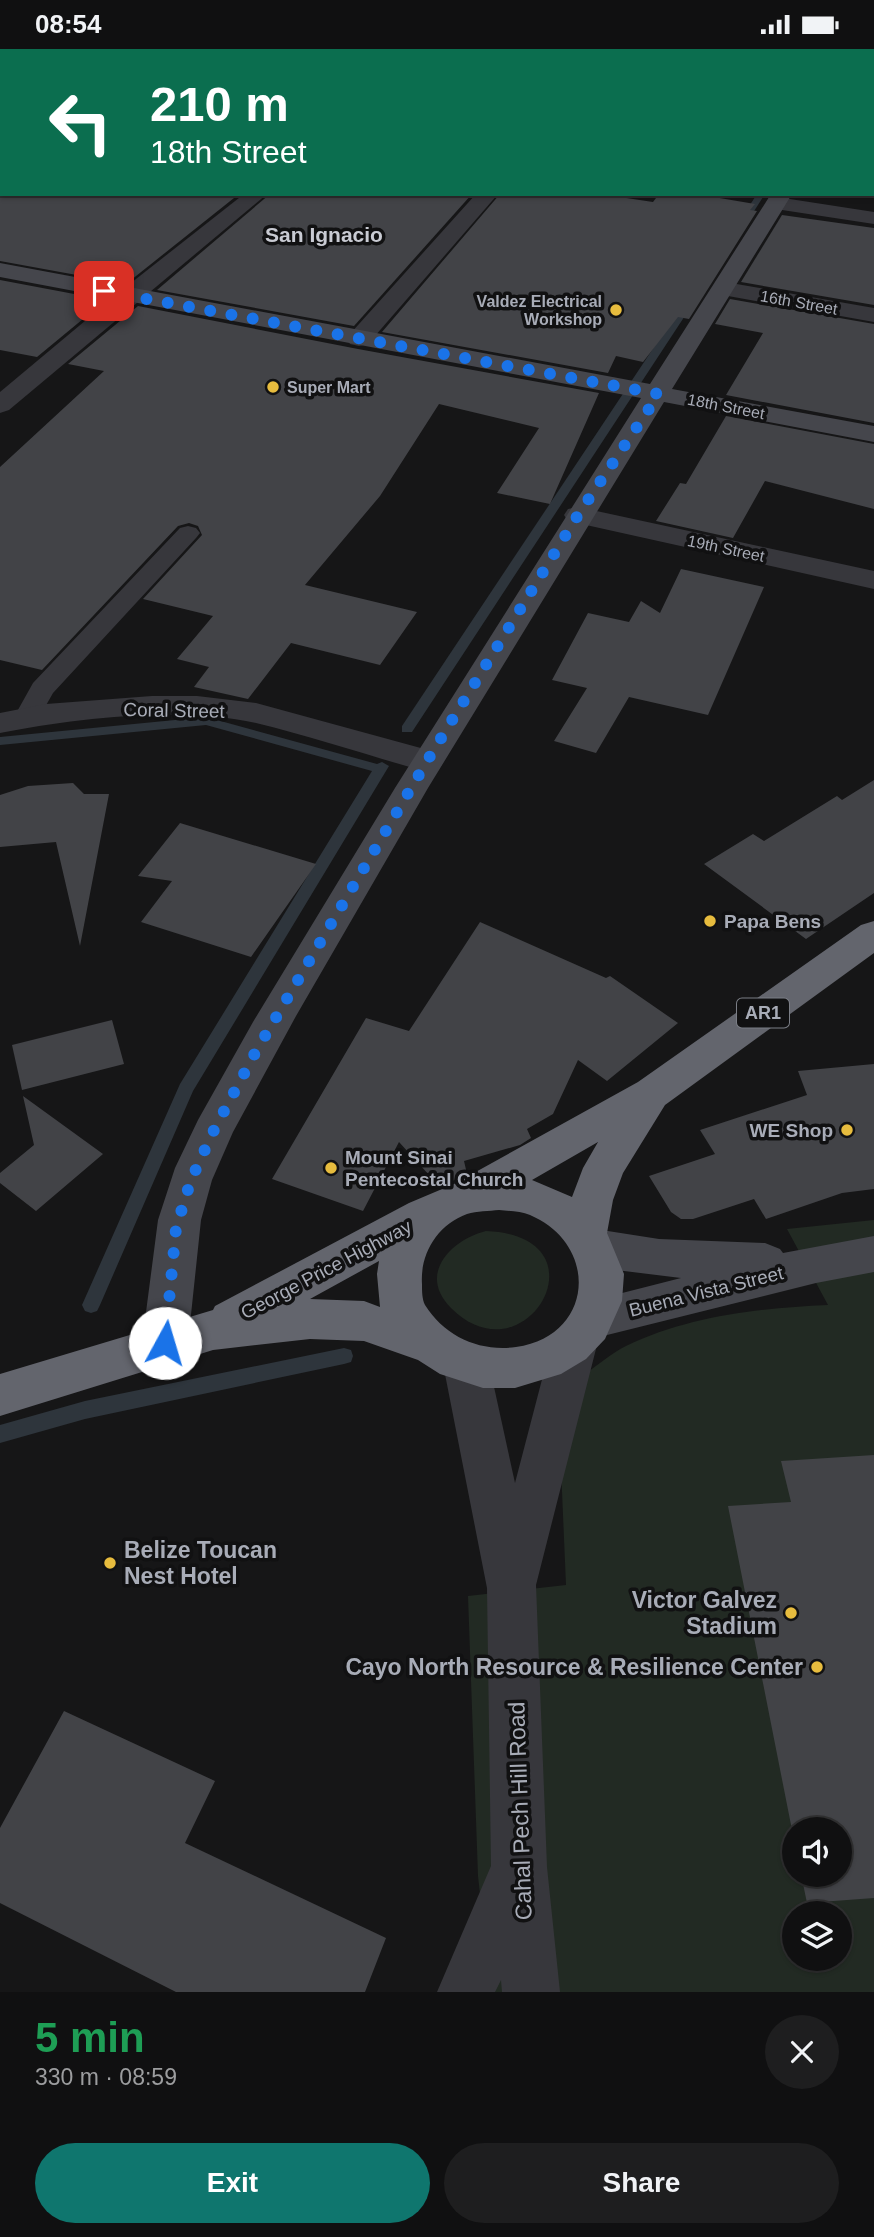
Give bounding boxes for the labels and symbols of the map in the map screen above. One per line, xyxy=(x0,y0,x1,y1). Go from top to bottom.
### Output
district label: San Ignacio xyxy=(265,223,383,246)
pin xyxy=(74,261,134,321)
street label: 16th Street xyxy=(759,287,839,318)
place label: Valdez Electrical Workshop xyxy=(477,293,602,328)
marker: Valdez Electrical Workshop xyxy=(608,302,624,318)
marker: Super Mart xyxy=(265,379,281,395)
place label: Super Mart xyxy=(287,379,371,396)
street label: 18th Street xyxy=(686,391,766,422)
street label: 19th Street xyxy=(686,532,766,565)
street label: Coral Street xyxy=(123,699,226,722)
place label: Papa Bens xyxy=(724,911,821,932)
marker: Papa Bens xyxy=(702,913,718,929)
road number: AR1 xyxy=(737,999,789,1028)
place label: WE Shop xyxy=(750,1120,833,1141)
marker: WE Shop xyxy=(839,1122,855,1138)
place label: Mount Sinai Pentecostal Church xyxy=(345,1147,523,1190)
marker: Mount Sinai Pentecostal Church xyxy=(323,1160,339,1176)
street label: George Price Highway xyxy=(237,1215,416,1323)
street label: Buena Vista Street xyxy=(627,1262,786,1321)
position arrow xyxy=(128,1306,202,1380)
place label: Belize Toucan Nest Hotel xyxy=(124,1537,277,1589)
marker: Belize Toucan Nest Hotel xyxy=(102,1555,118,1571)
place label: Victor Galvez Stadium xyxy=(632,1587,777,1639)
marker: Victor Galvez Stadium xyxy=(783,1605,799,1621)
place label: Cayo North Resource & Resilience Center xyxy=(345,1654,803,1680)
marker: Cayo North Resource & Resilience Center xyxy=(809,1659,825,1675)
street label: Cahal Pech Hill Road xyxy=(503,1701,537,1921)

